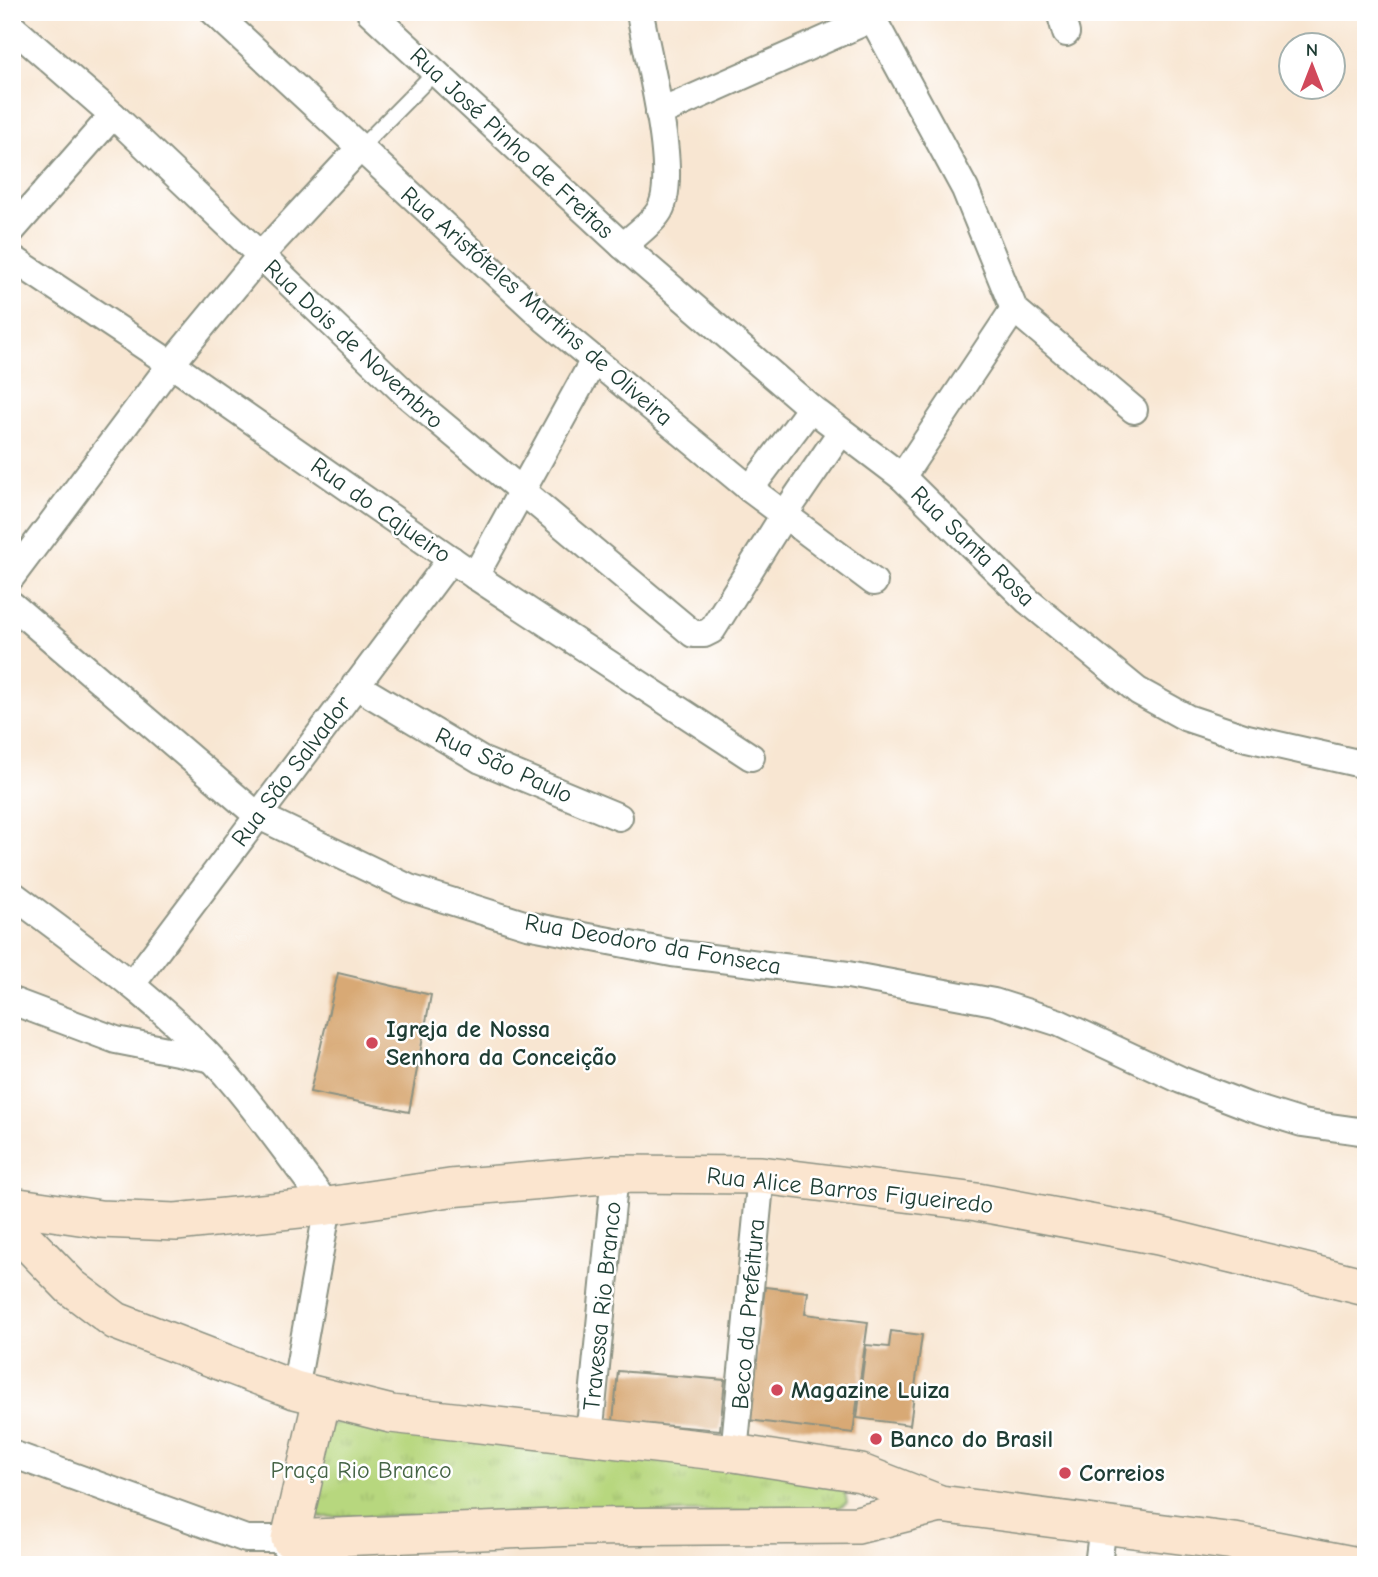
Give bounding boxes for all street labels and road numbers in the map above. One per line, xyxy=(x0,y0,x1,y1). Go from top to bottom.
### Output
street label: Rua José Pinho de Freitas xyxy=(405,41,620,245)
street label: Rua Aristóteles Martins de Oliveira xyxy=(395,180,679,432)
street label: Rua Dois de Novembro xyxy=(258,254,450,434)
street label: Rua do Cajueiro xyxy=(305,451,457,569)
street label: Rua Santa Rosa xyxy=(905,480,1041,612)
street label: Rua São Salvador xyxy=(225,690,357,852)
street label: Rua São Paulo xyxy=(431,721,577,809)
street label: Rua Deodoro da Fonseca xyxy=(523,908,783,980)
street label: Rua Alice Barros Figueiredo xyxy=(705,1161,995,1219)
street label: Travessa Rio Branco xyxy=(577,1200,627,1412)
street label: Beco da Prefeitura xyxy=(726,1218,770,1410)

